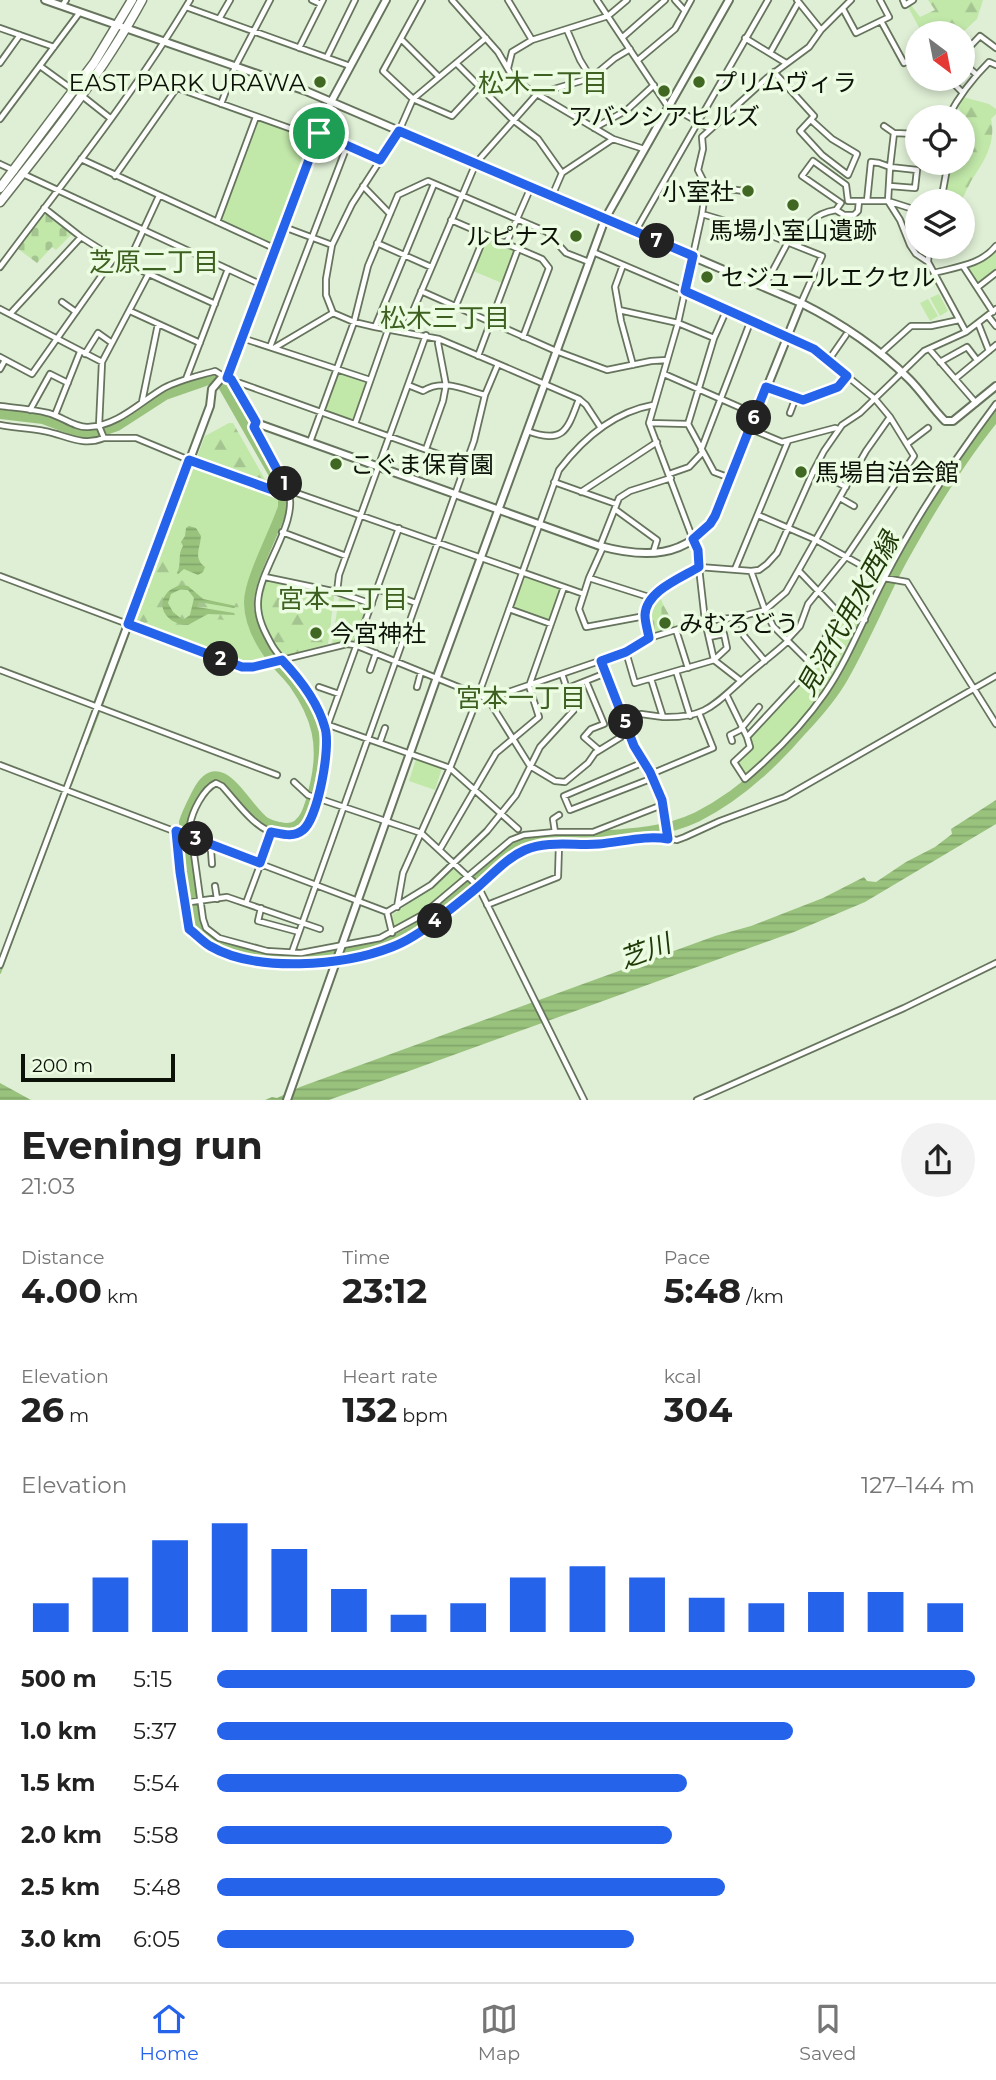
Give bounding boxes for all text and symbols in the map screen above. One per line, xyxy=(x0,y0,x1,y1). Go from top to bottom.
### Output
north arrow xyxy=(905,21,975,91)
map controls xyxy=(905,21,975,259)
district label: 松木二丁目 xyxy=(478,67,608,99)
place label: EAST PARK URAWA xyxy=(68,68,307,97)
place label: プリムヴィラ xyxy=(713,68,857,97)
marker: EAST PARK URAWA xyxy=(312,74,328,90)
marker: プリムヴィラ xyxy=(691,74,707,90)
marker: アバンシアヒルズ xyxy=(656,83,672,99)
place label: アバンシアヒルズ xyxy=(568,102,760,131)
pin xyxy=(289,103,349,163)
button: locate xyxy=(905,105,975,175)
icon: arrive xyxy=(300,114,338,152)
place label: 小室社 xyxy=(662,177,734,206)
marker: 小室社 xyxy=(740,183,756,199)
button: layers xyxy=(905,189,975,259)
marker: 馬場小室山遺跡 xyxy=(785,197,801,213)
place label: 馬場小室山遺跡 xyxy=(709,216,877,245)
place label: ルピナス xyxy=(466,222,562,251)
pin: 7 xyxy=(640,224,674,258)
marker: ルピナス xyxy=(568,228,584,244)
text: 7 xyxy=(651,229,662,252)
district label: 芝原二丁目 xyxy=(89,246,219,278)
place label: セジュールエクセル xyxy=(721,263,935,292)
marker: セジュールエクセル xyxy=(699,269,715,285)
district label: 松木三丁目 xyxy=(380,302,510,334)
pin: 6 xyxy=(736,400,772,436)
text: 6 xyxy=(747,406,760,429)
place label: こぐま保育園 xyxy=(350,450,494,479)
marker: こぐま保育園 xyxy=(328,456,344,472)
place label: 馬場自治会館 xyxy=(815,458,959,487)
marker: 馬場自治会館 xyxy=(793,464,809,480)
pin: 1 xyxy=(268,466,302,502)
text: 1 xyxy=(281,472,288,495)
water label: 見沼代用水西縁 xyxy=(790,524,908,701)
district label: 宮本二丁目 xyxy=(278,583,408,615)
place label: みむろどう xyxy=(679,609,799,638)
marker: みむろどう xyxy=(657,615,673,631)
place label: 今宮神社 xyxy=(330,619,426,648)
marker: 今宮神社 xyxy=(308,625,324,641)
pin: 2 xyxy=(204,642,238,676)
text: 2 xyxy=(215,647,226,670)
district label: 宮本一丁目 xyxy=(456,682,586,714)
pin: 5 xyxy=(608,704,644,740)
text: 5 xyxy=(620,710,631,733)
pin: 3 xyxy=(178,822,214,856)
text: 3 xyxy=(190,827,201,850)
pin: 4 xyxy=(418,904,452,939)
text: 4 xyxy=(428,909,441,932)
water label: 芝川 xyxy=(615,926,678,975)
scale bar xyxy=(21,1051,175,1083)
text: 200 m xyxy=(32,1054,93,1077)
text: Evening run xyxy=(21,1122,263,1169)
button: share xyxy=(901,1123,975,1197)
text: 21:03 xyxy=(21,1172,75,1200)
text: Distance xyxy=(21,1246,104,1269)
text: Time xyxy=(342,1246,390,1269)
text: Pace xyxy=(664,1246,710,1269)
text: 4.00 xyxy=(21,1269,102,1312)
text: 23:12 xyxy=(342,1269,427,1312)
text: 5:48 xyxy=(664,1269,741,1312)
text: km xyxy=(102,1285,138,1308)
text: /km xyxy=(741,1285,784,1308)
text: Elevation xyxy=(21,1365,109,1388)
text: Heart rate xyxy=(342,1365,438,1388)
text: kcal xyxy=(664,1365,702,1388)
text: 26 xyxy=(21,1388,64,1431)
text: 132 xyxy=(342,1388,397,1431)
text: 304 xyxy=(664,1388,732,1431)
text: m xyxy=(64,1404,89,1427)
text: bpm xyxy=(397,1404,448,1427)
text: Elevation xyxy=(21,1471,127,1499)
text: 127–144 m xyxy=(861,1471,975,1499)
text: 500 m xyxy=(21,1665,97,1693)
text: 5:15 xyxy=(133,1665,172,1693)
text: 1.0 km xyxy=(21,1717,97,1745)
text: 5:37 xyxy=(133,1717,177,1745)
text: 1.5 km xyxy=(21,1769,95,1797)
text: 5:54 xyxy=(133,1769,179,1797)
text: 2.0 km xyxy=(21,1821,102,1849)
text: 5:58 xyxy=(133,1821,179,1849)
text: 2.5 km xyxy=(21,1873,100,1901)
text: 5:48 xyxy=(133,1873,181,1901)
text: 3.0 km xyxy=(21,1925,102,1953)
text: 6:05 xyxy=(133,1925,180,1953)
tab: Home xyxy=(140,2000,199,2065)
tab: Map xyxy=(478,2000,520,2065)
tab: Saved xyxy=(799,2000,856,2065)

